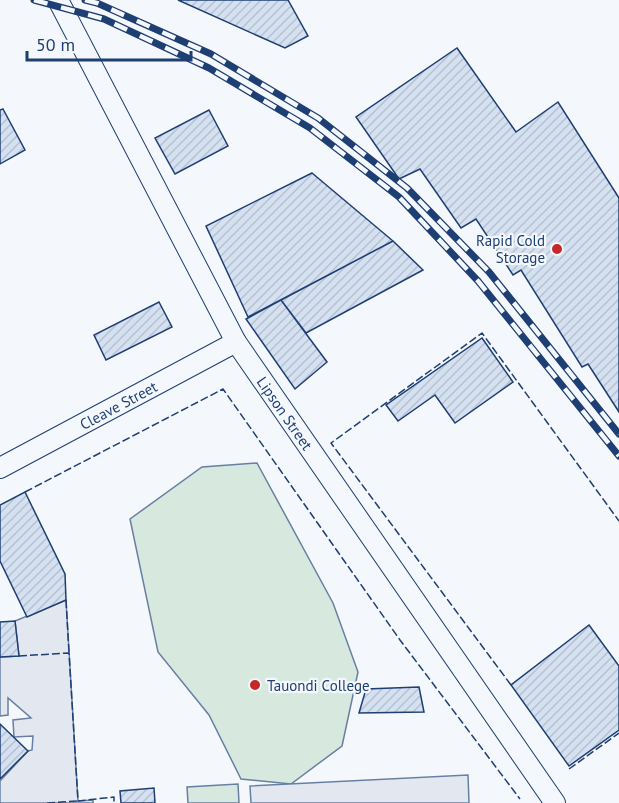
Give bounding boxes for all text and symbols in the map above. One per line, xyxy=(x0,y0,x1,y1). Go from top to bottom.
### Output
scale bar xyxy=(27,24,190,62)
text: 50 m xyxy=(36,33,75,56)
place label: Rapid Cold Storage xyxy=(476,231,545,267)
marker: Rapid Cold Storage xyxy=(550,242,564,256)
street label: Lipson Street xyxy=(253,373,317,453)
street label: Cleave Street xyxy=(76,376,160,433)
place label: Tauondi College xyxy=(267,676,370,695)
marker: Tauondi College xyxy=(248,678,262,692)

